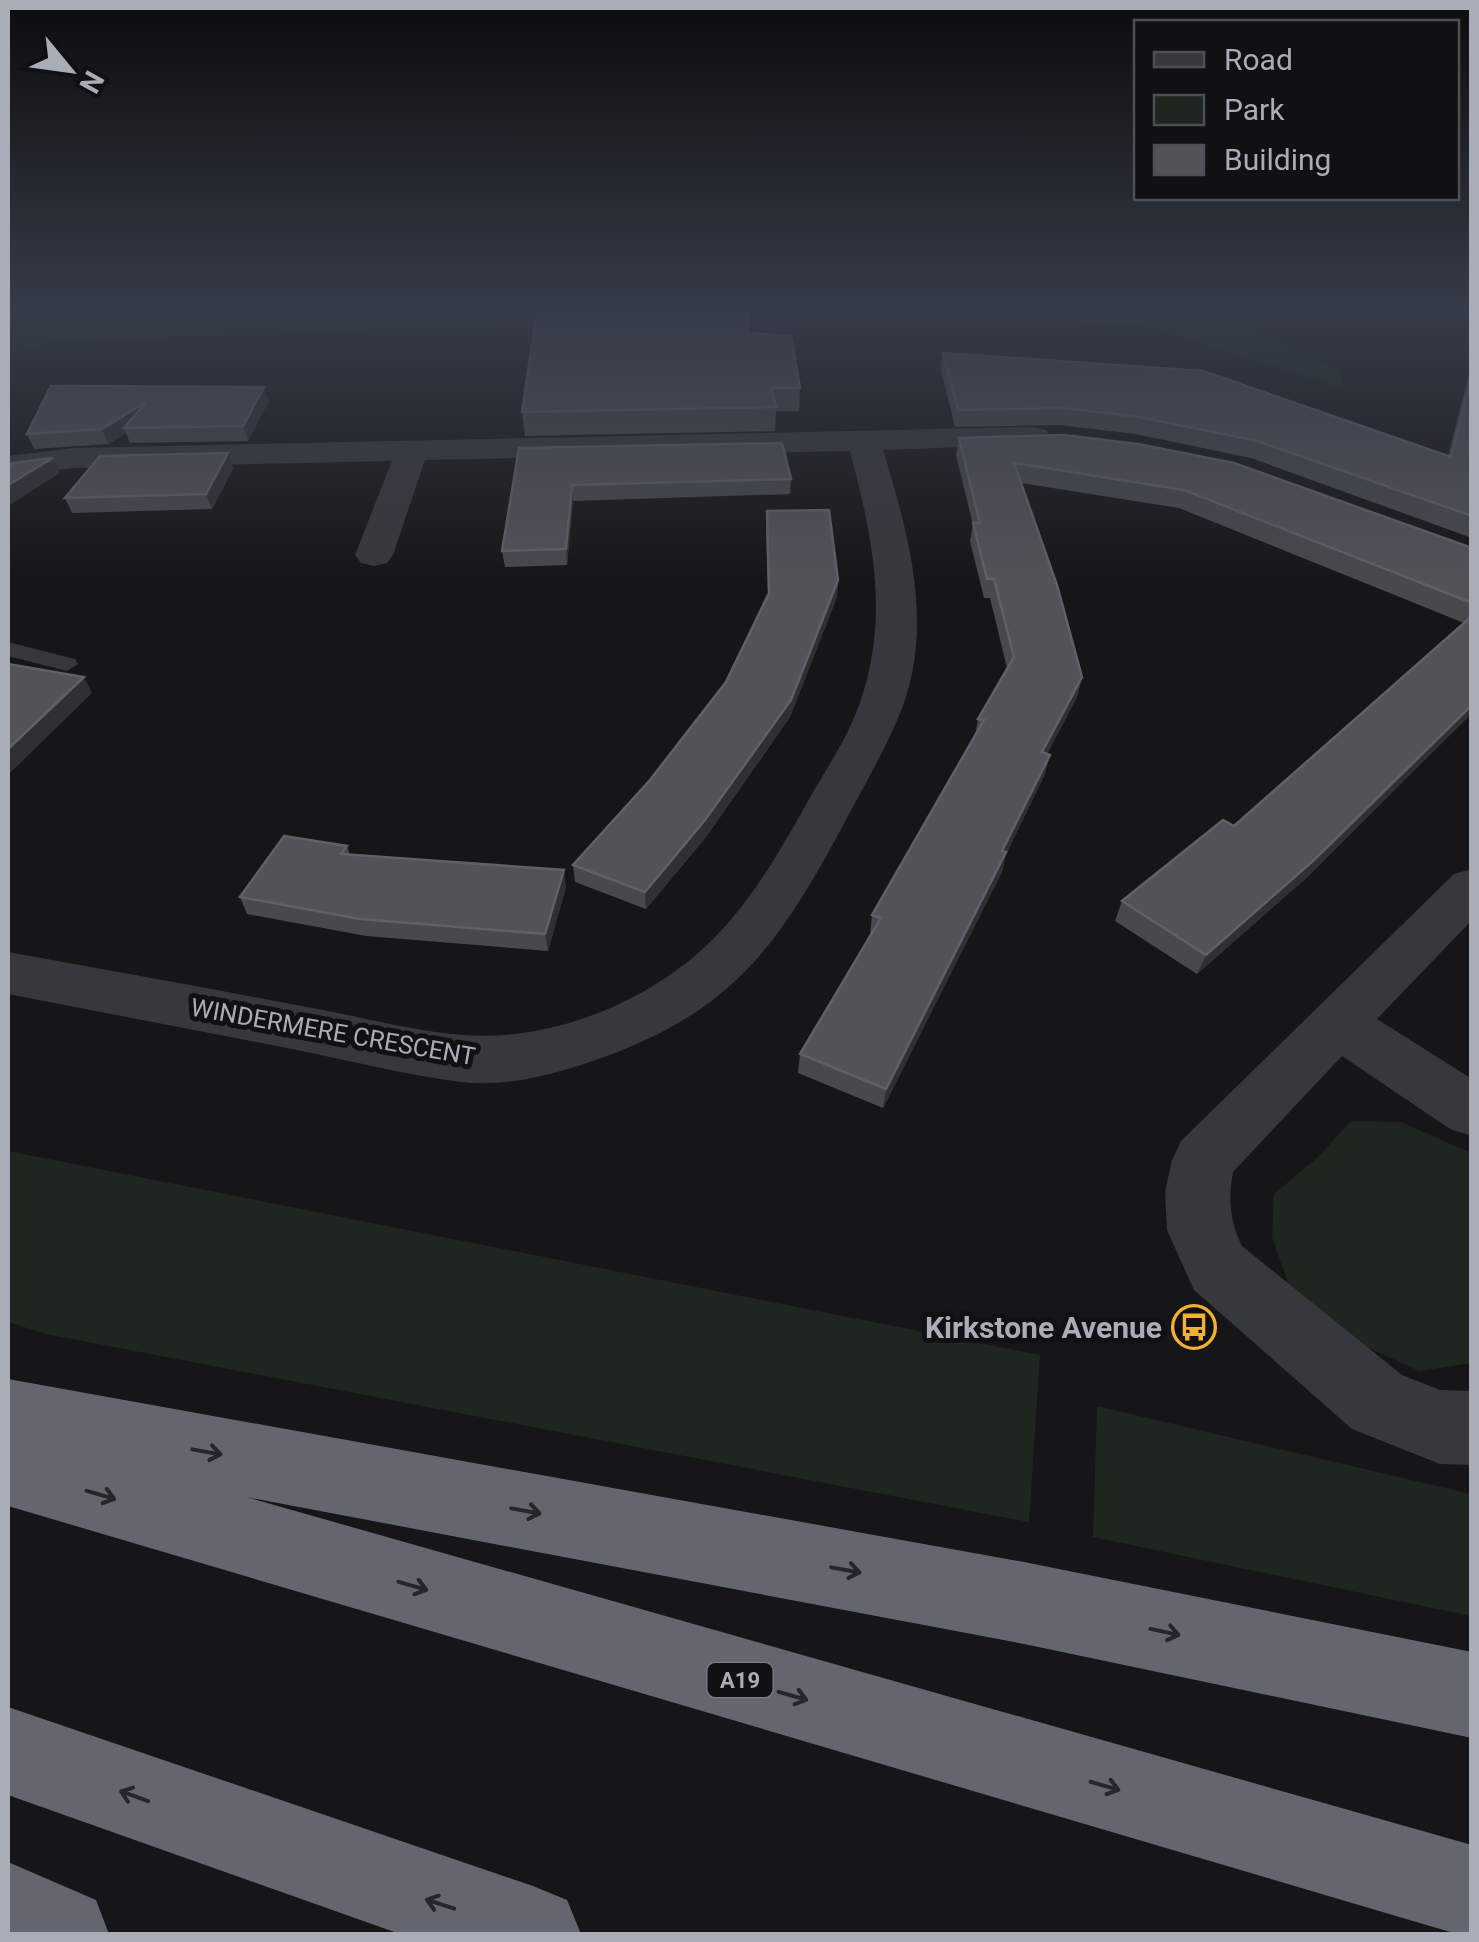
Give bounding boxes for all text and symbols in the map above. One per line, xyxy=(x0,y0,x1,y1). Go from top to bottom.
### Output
north arrow xyxy=(20,20,120,120)
legend xyxy=(1134,20,1459,200)
text: Road xyxy=(1224,42,1293,77)
text: N xyxy=(72,65,111,99)
text: Park xyxy=(1224,92,1285,127)
text: Building xyxy=(1224,142,1331,177)
street label: WINDERMERE CRESCENT xyxy=(189,993,478,1071)
bus stop icon: Kirkstone Avenue xyxy=(1171,1304,1217,1350)
place label: Kirkstone Avenue xyxy=(925,1310,1162,1345)
one-way arrow xyxy=(190,1443,222,1462)
one-way arrow xyxy=(85,1487,116,1505)
one-way arrow xyxy=(509,1502,542,1521)
one-way arrow xyxy=(829,1561,862,1580)
one-way arrow xyxy=(397,1577,428,1596)
one-way arrow xyxy=(1148,1623,1180,1642)
road number: A19 xyxy=(708,1663,772,1697)
one-way arrow xyxy=(776,1687,808,1706)
one-way arrow xyxy=(1089,1778,1120,1796)
one-way arrow xyxy=(119,1786,150,1804)
one-way arrow xyxy=(425,1894,457,1912)

